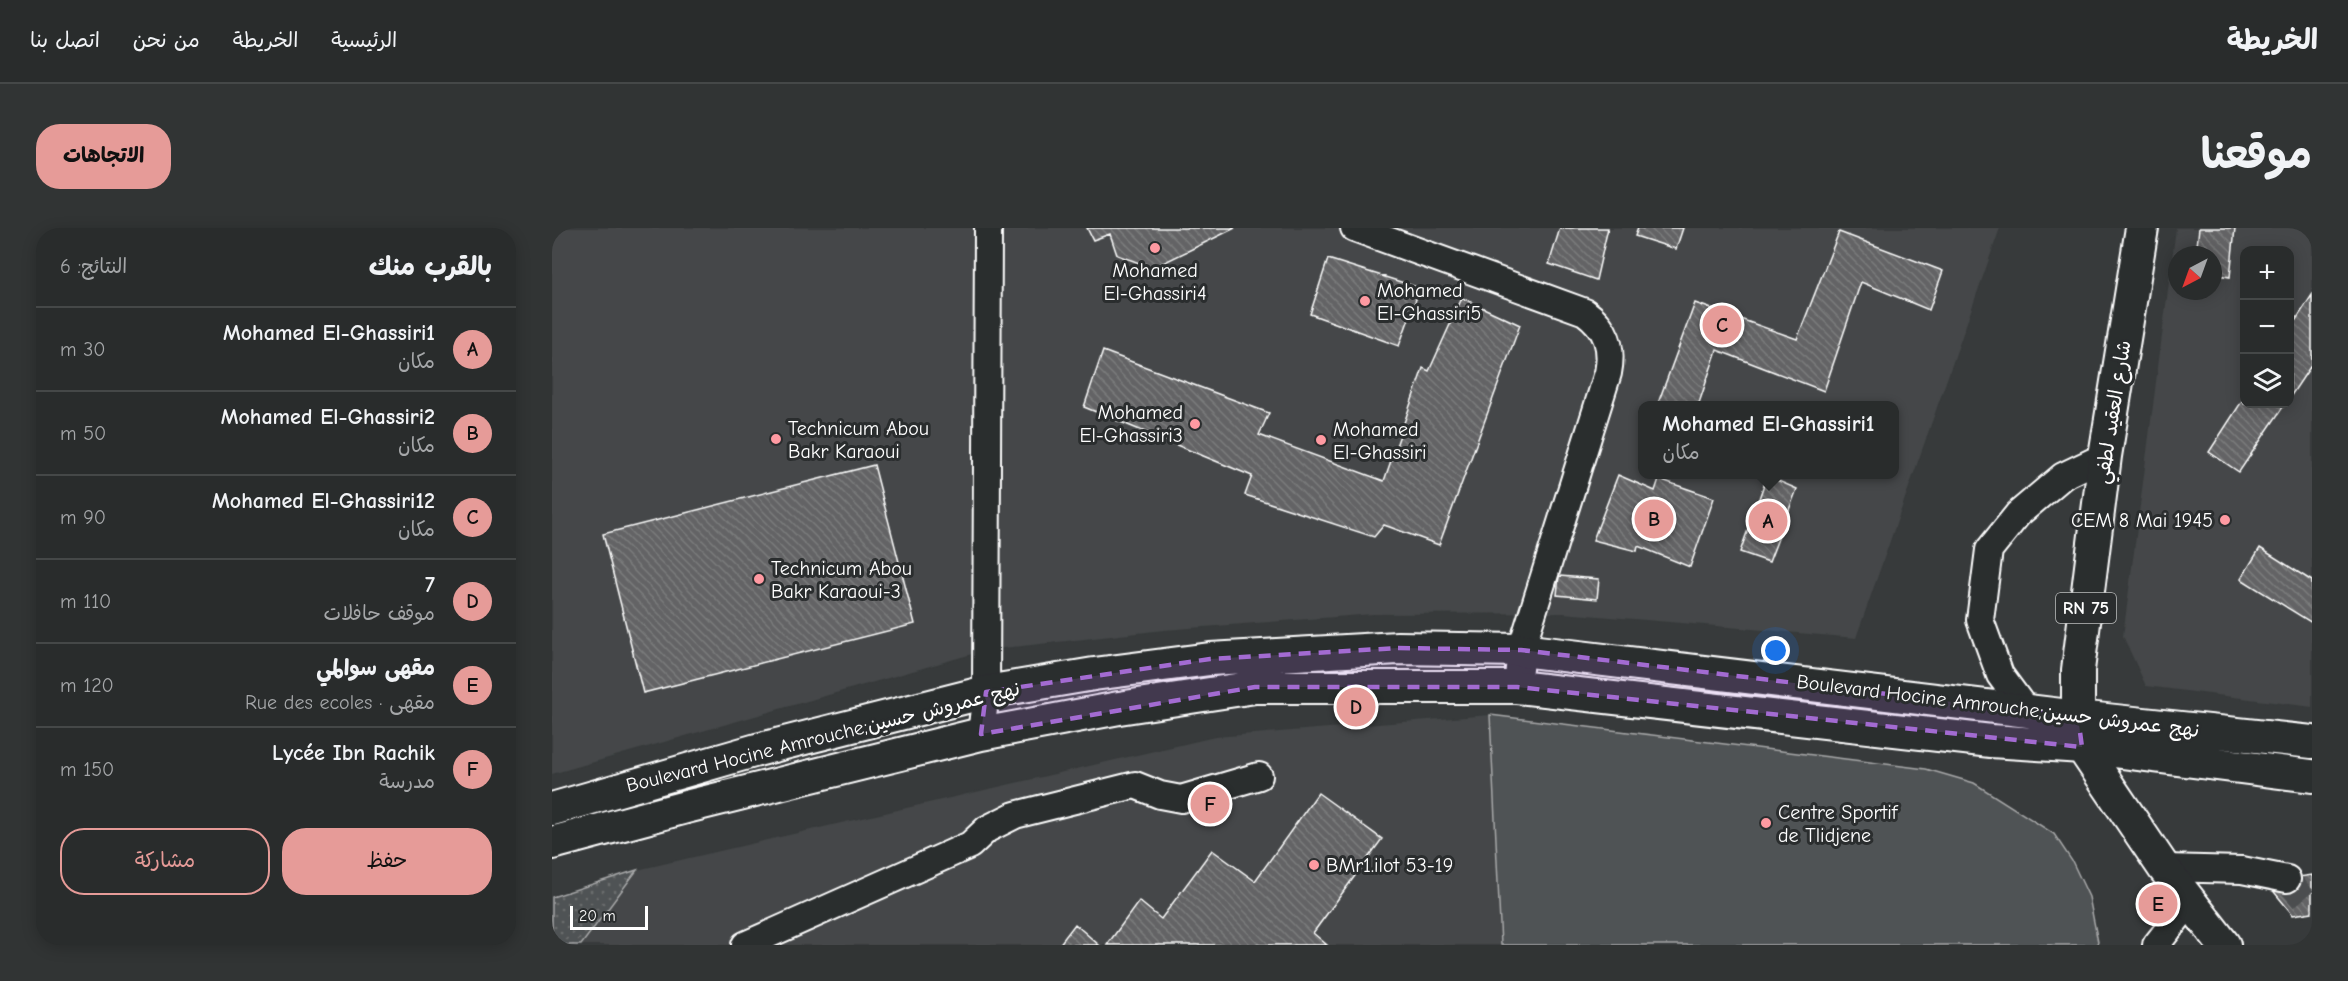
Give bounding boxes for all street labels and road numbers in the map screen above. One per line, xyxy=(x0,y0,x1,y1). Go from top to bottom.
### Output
street label: شارع العقيد لطفي xyxy=(2090,339,2142,486)
road number: RN 75 xyxy=(2056,593,2116,623)
street label: Boulevard Hocine Amrouche;نهج عمروش حسين xyxy=(1795,670,2201,744)
street label: Boulevard Hocine Amrouche;نهج عمروش حسين xyxy=(624,677,1023,799)

